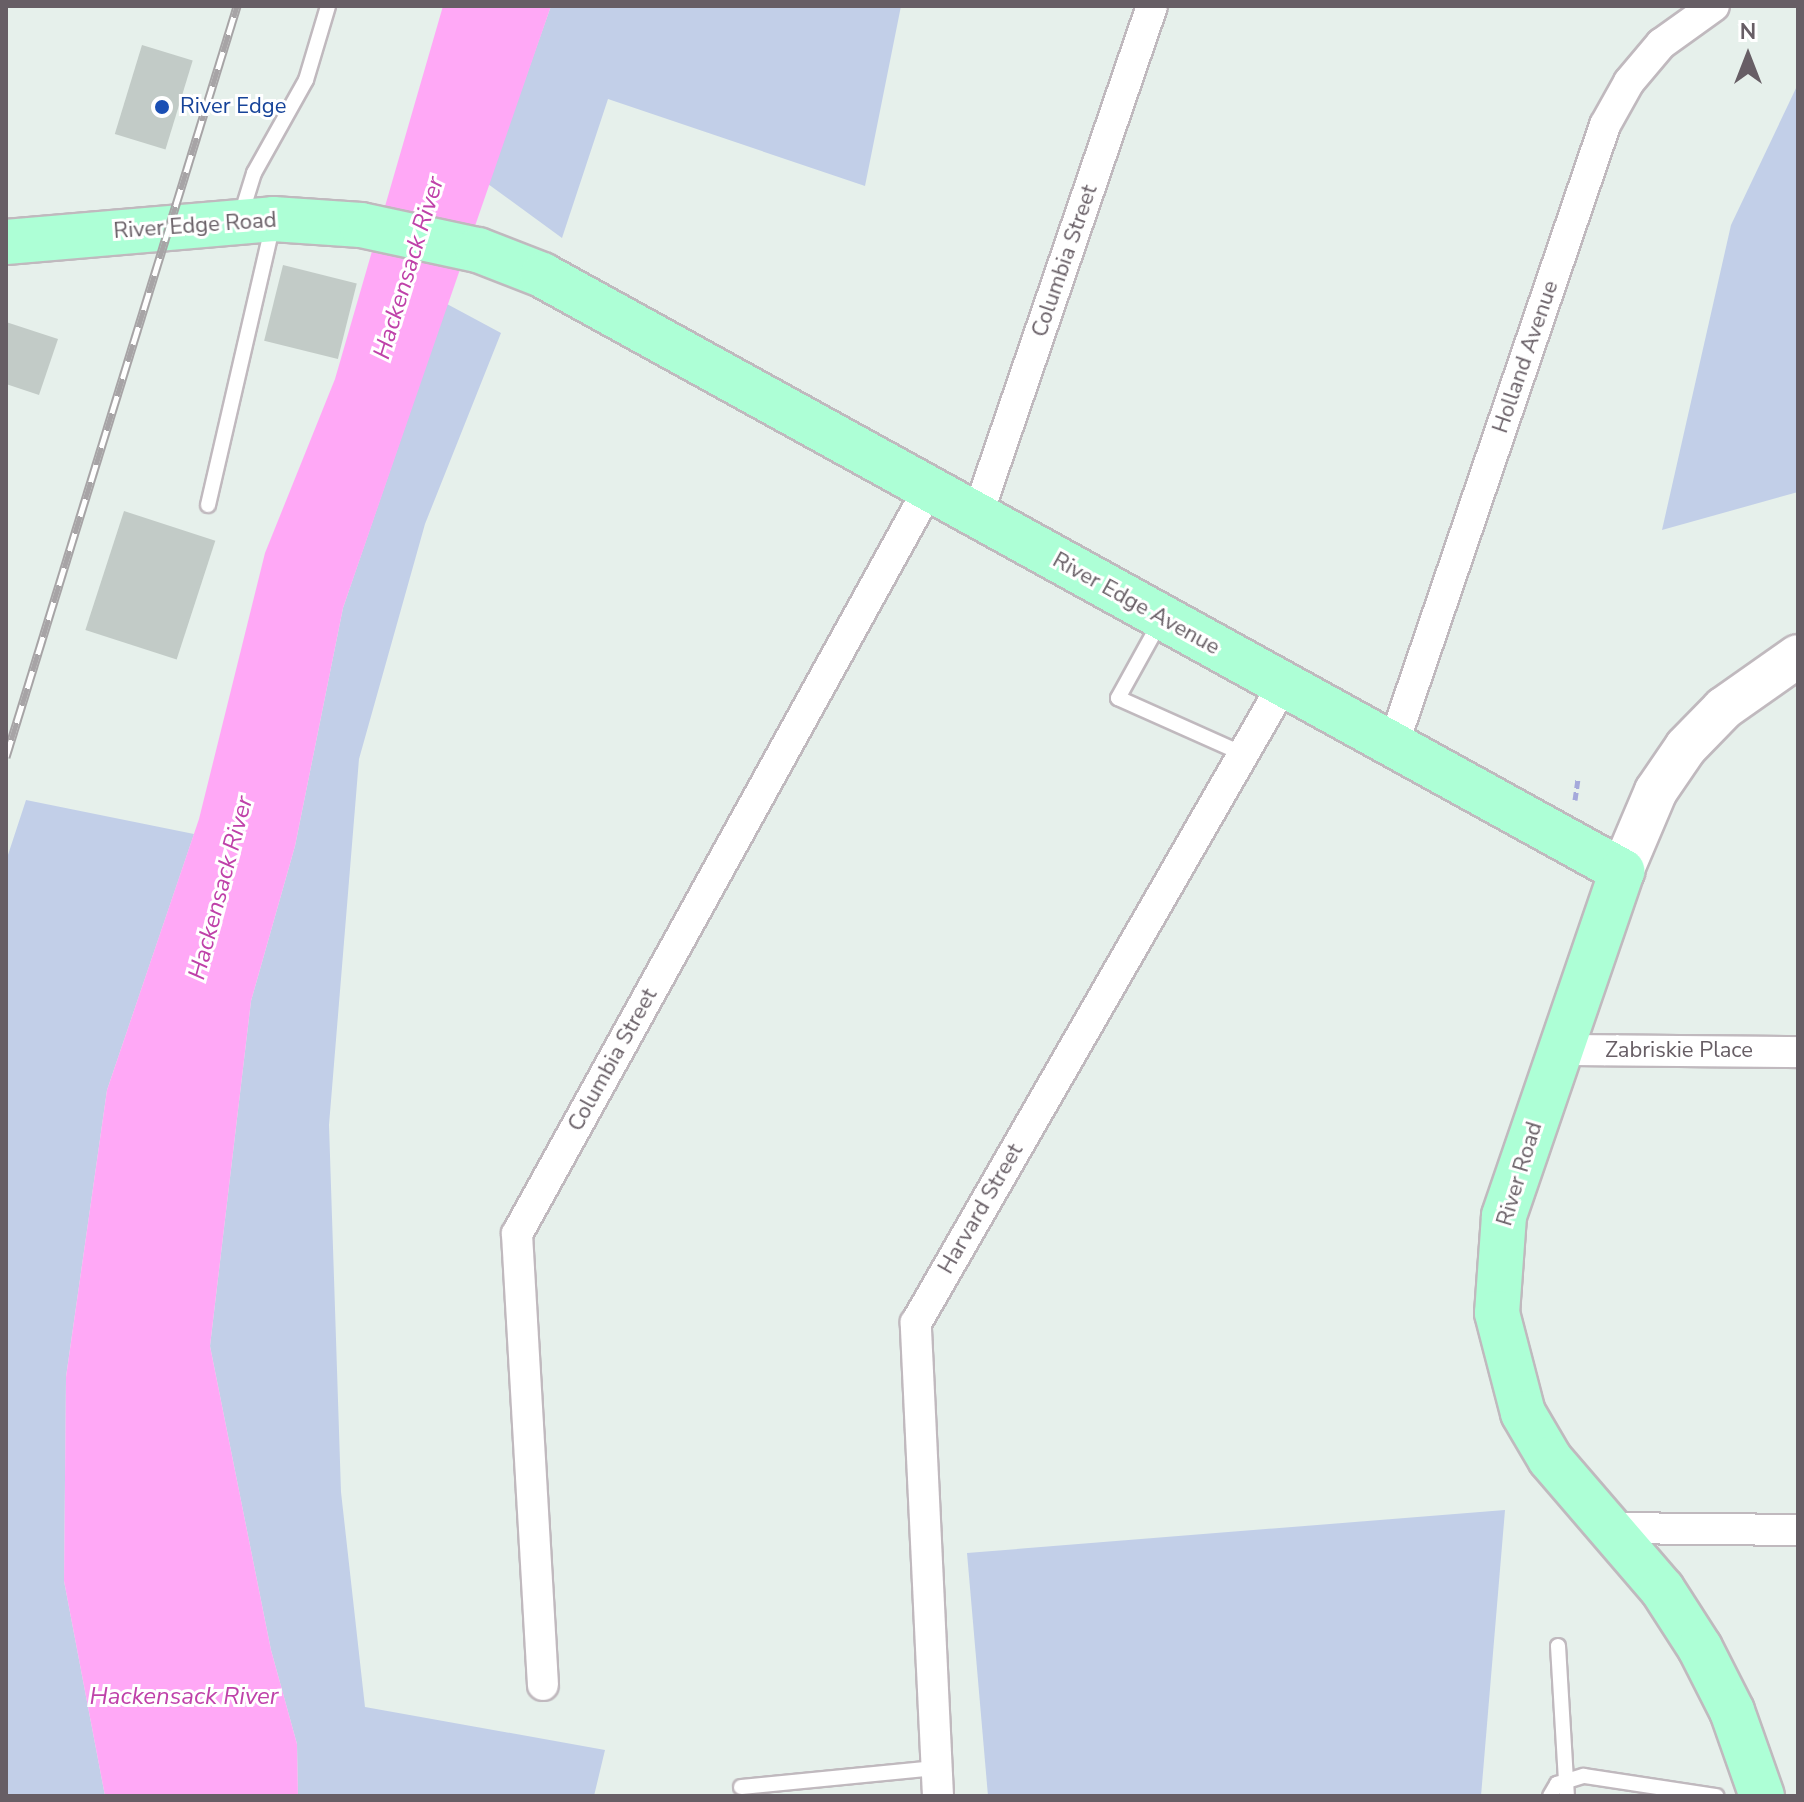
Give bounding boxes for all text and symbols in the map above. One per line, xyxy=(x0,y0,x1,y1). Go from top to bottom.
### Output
north arrow xyxy=(1708,16,1788,96)
text: N xyxy=(1740,17,1756,47)
place label: River Edge xyxy=(180,94,286,120)
marker: River Edge xyxy=(151,96,173,118)
water label: Hackensack River xyxy=(368,173,450,363)
street label: Columbia Street xyxy=(1027,181,1103,341)
street label: River Edge Road xyxy=(113,207,277,245)
street label: Holland Avenue xyxy=(1488,277,1564,437)
street label: River Edge Avenue xyxy=(1048,547,1224,661)
water label: Hackensack River xyxy=(183,793,259,983)
street label: Columbia Street xyxy=(563,984,663,1136)
street label: Zabriskie Place xyxy=(1605,1038,1753,1064)
street label: River Road xyxy=(1492,1119,1548,1229)
street label: Harvard Street xyxy=(933,1139,1029,1279)
water label: Hackensack River xyxy=(90,1683,278,1711)

